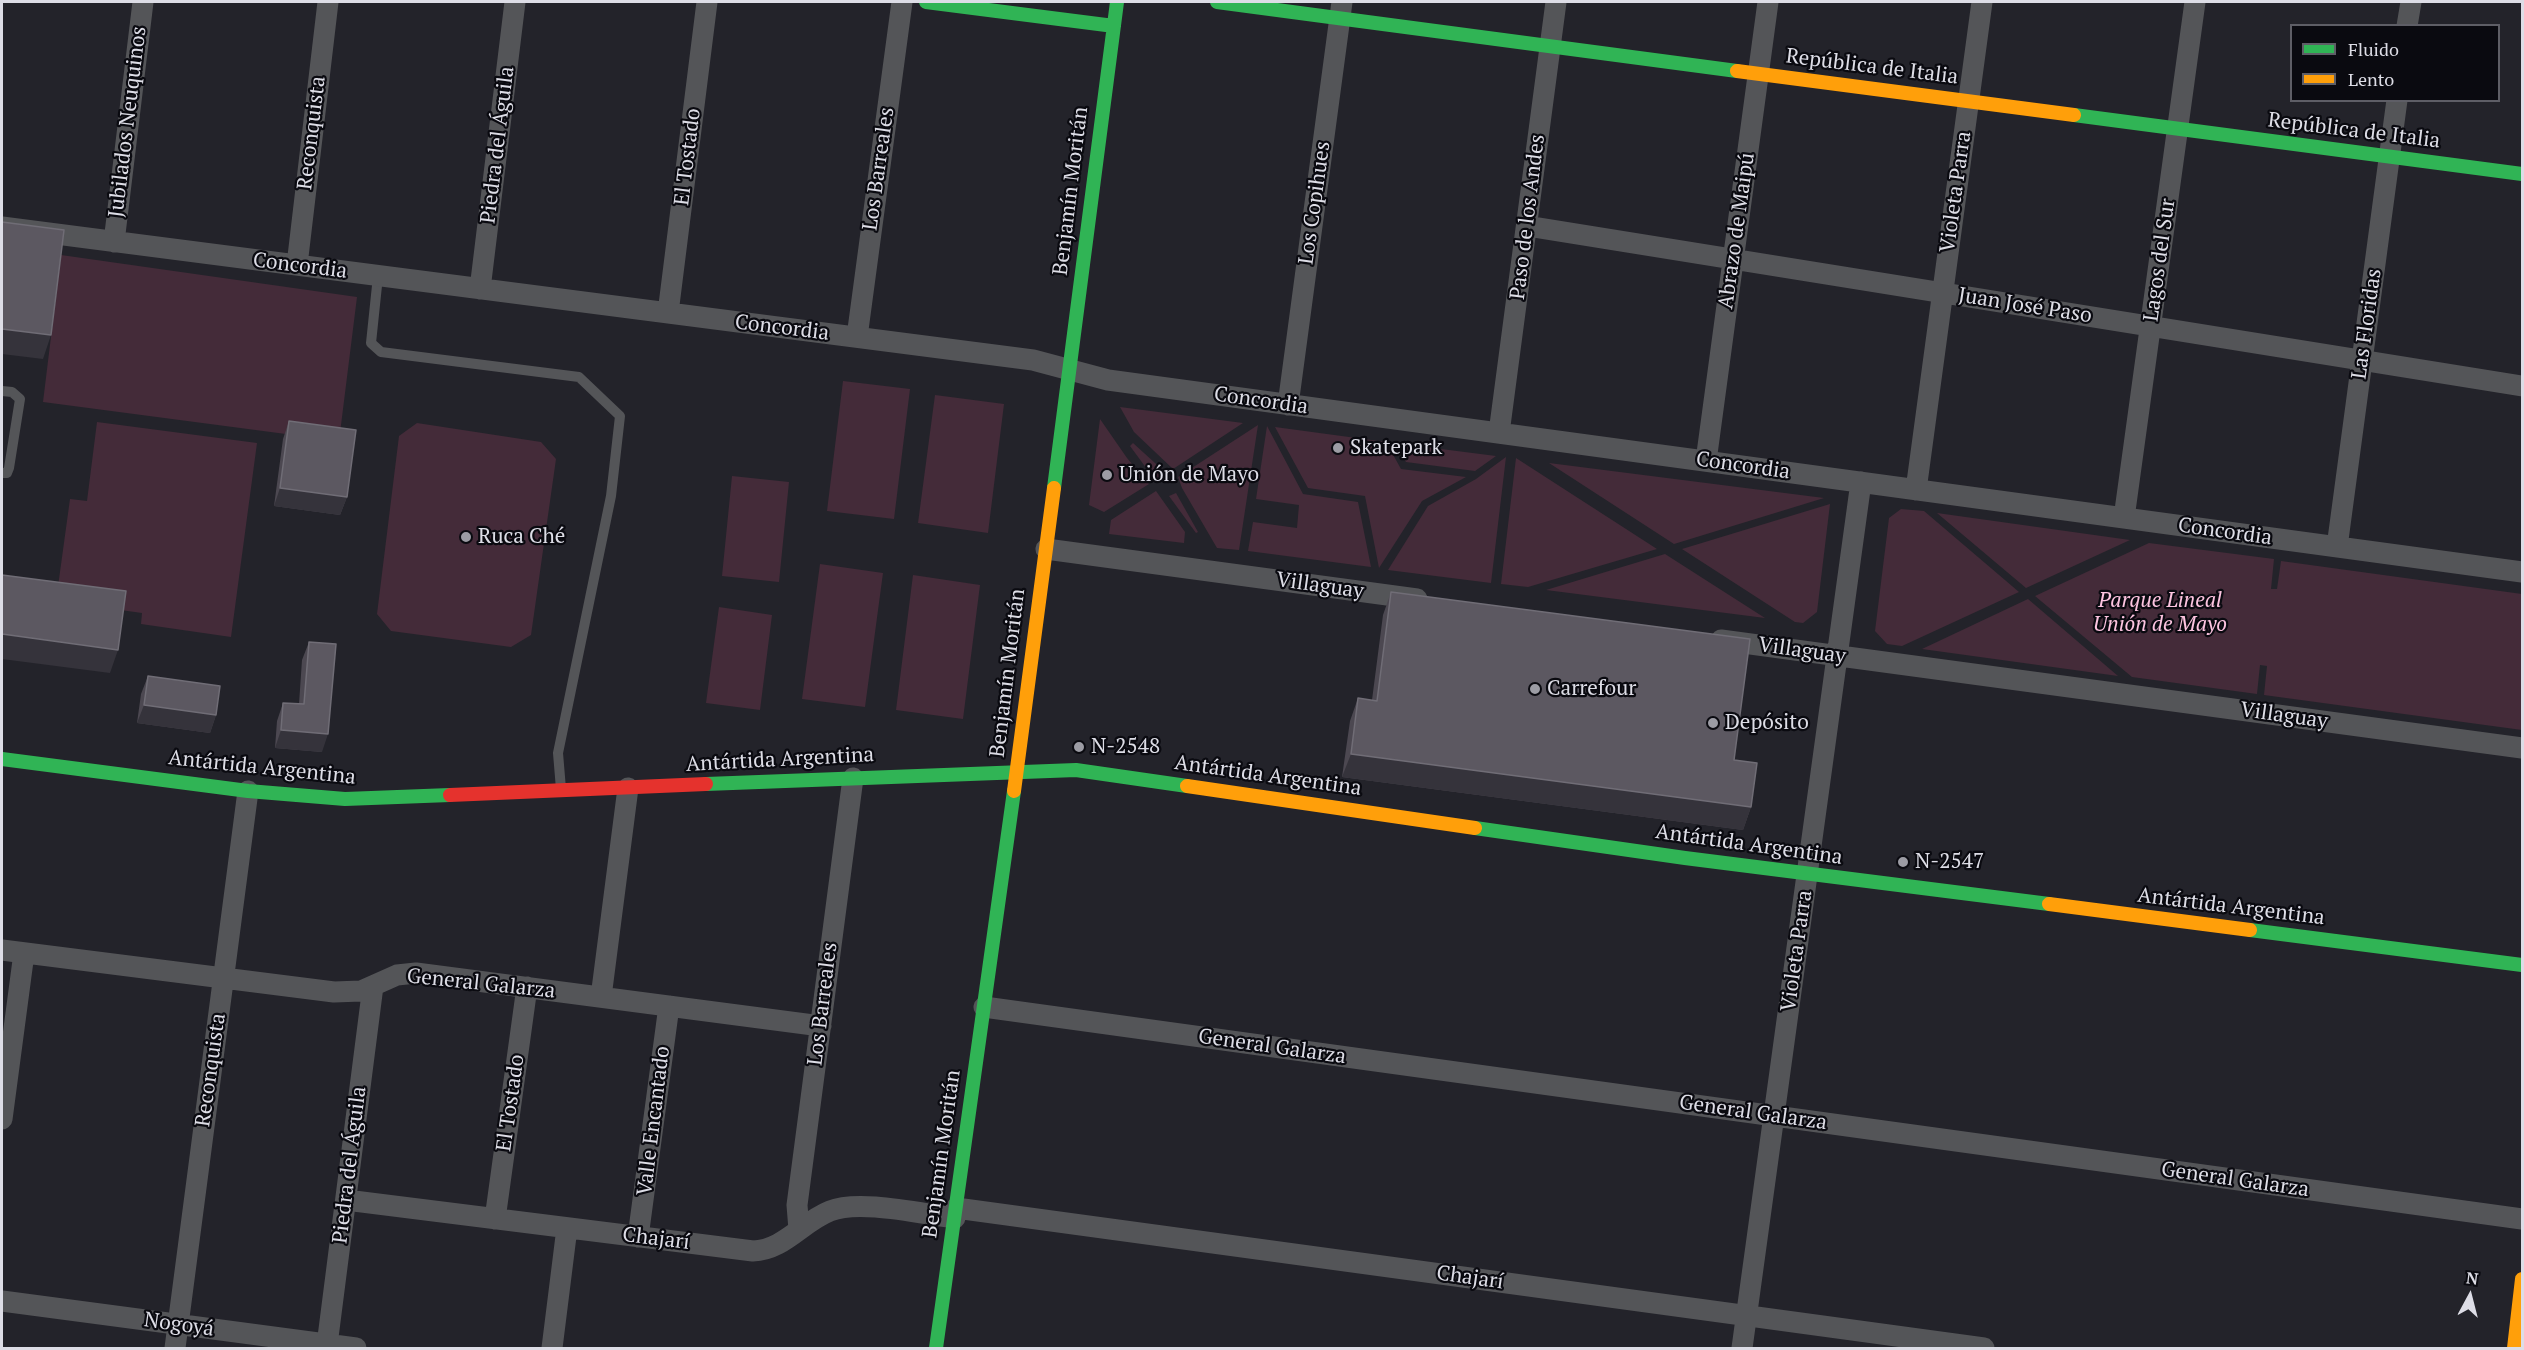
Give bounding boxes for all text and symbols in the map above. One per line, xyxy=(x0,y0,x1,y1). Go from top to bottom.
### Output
legend xyxy=(2290,24,2500,102)
street label: Jubilados Neuquinos xyxy=(104,25,152,219)
text: Fluido xyxy=(2348,37,2399,61)
street label: República de Italia xyxy=(1784,44,1960,90)
street label: Piedra del Águila xyxy=(476,65,520,225)
text: Lento xyxy=(2348,67,2394,91)
street label: Reconquista xyxy=(293,75,331,191)
street label: Benjamín Moritán xyxy=(1048,105,1094,277)
street label: Los Barreales xyxy=(858,106,900,232)
street label: El Tostado xyxy=(670,107,706,207)
street label: República de Italia xyxy=(2266,108,2442,154)
street label: Violeta Parra xyxy=(1935,130,1977,254)
street label: Paso de los Andes xyxy=(1505,133,1551,301)
street label: Los Copihues xyxy=(1294,140,1336,266)
street label: Abrazo de Maipú xyxy=(1714,151,1760,311)
street label: Lagos del Sur xyxy=(2139,197,2181,323)
street label: Concordia xyxy=(251,248,349,284)
street label: Las Floridas xyxy=(2347,267,2387,381)
street label: Juan José Paso xyxy=(1956,283,2094,329)
street label: Concordia xyxy=(733,310,831,346)
street label: Concordia xyxy=(1212,382,1310,420)
place label: Skatepark xyxy=(1350,435,1442,461)
marker: Skatepark xyxy=(1331,441,1345,455)
street label: Concordia xyxy=(1694,447,1792,485)
place label: Unión de Mayo xyxy=(1119,462,1259,488)
marker: Unión de Mayo xyxy=(1100,468,1114,482)
street label: Concordia xyxy=(2176,513,2274,551)
place label: Ruca Ché xyxy=(478,524,565,550)
marker: Ruca Ché xyxy=(459,530,473,544)
street label: Villaguay xyxy=(1275,567,1365,605)
street label: Benjamín Moritán xyxy=(985,587,1031,759)
park label: Parque Lineal Unión de Mayo xyxy=(2093,588,2227,638)
street label: Villaguay xyxy=(1757,632,1847,670)
place label: Carrefour xyxy=(1547,676,1636,702)
marker: Carrefour xyxy=(1528,682,1542,696)
street label: Villaguay xyxy=(2239,697,2329,735)
place label: Depósito xyxy=(1725,710,1809,736)
marker: Depósito xyxy=(1706,716,1720,730)
place label: N-2548 xyxy=(1091,734,1160,760)
marker: N-2548 xyxy=(1072,740,1086,754)
street label: Antártida Argentina xyxy=(685,742,875,778)
street label: Antártida Argentina xyxy=(167,746,357,790)
street label: Antártida Argentina xyxy=(1173,750,1363,802)
street label: Antártida Argentina xyxy=(1654,819,1844,871)
place label: N-2547 xyxy=(1915,849,1984,875)
marker: N-2547 xyxy=(1896,855,1910,869)
street label: Antártida Argentina xyxy=(2136,883,2326,931)
street label: Violeta Parra xyxy=(1776,889,1818,1013)
street label: Los Barreales xyxy=(803,941,843,1067)
street label: General Galarza xyxy=(406,964,556,1004)
street label: Reconquista xyxy=(191,1012,231,1128)
street label: General Galarza xyxy=(1196,1024,1348,1070)
street label: Valle Encantado xyxy=(632,1045,676,1197)
street label: El Tostado xyxy=(492,1053,530,1153)
street label: Benjamín Moritán xyxy=(918,1068,966,1240)
street label: Piedra del Águila xyxy=(328,1085,372,1245)
street label: General Galarza xyxy=(1677,1090,1829,1136)
street label: General Galarza xyxy=(2159,1157,2311,1203)
street label: Chajarí xyxy=(621,1222,691,1256)
street label: Chajarí xyxy=(1435,1261,1505,1295)
north arrow xyxy=(2440,1266,2500,1326)
text: N xyxy=(2465,1266,2480,1290)
street label: Nogoyá xyxy=(142,1308,216,1342)

